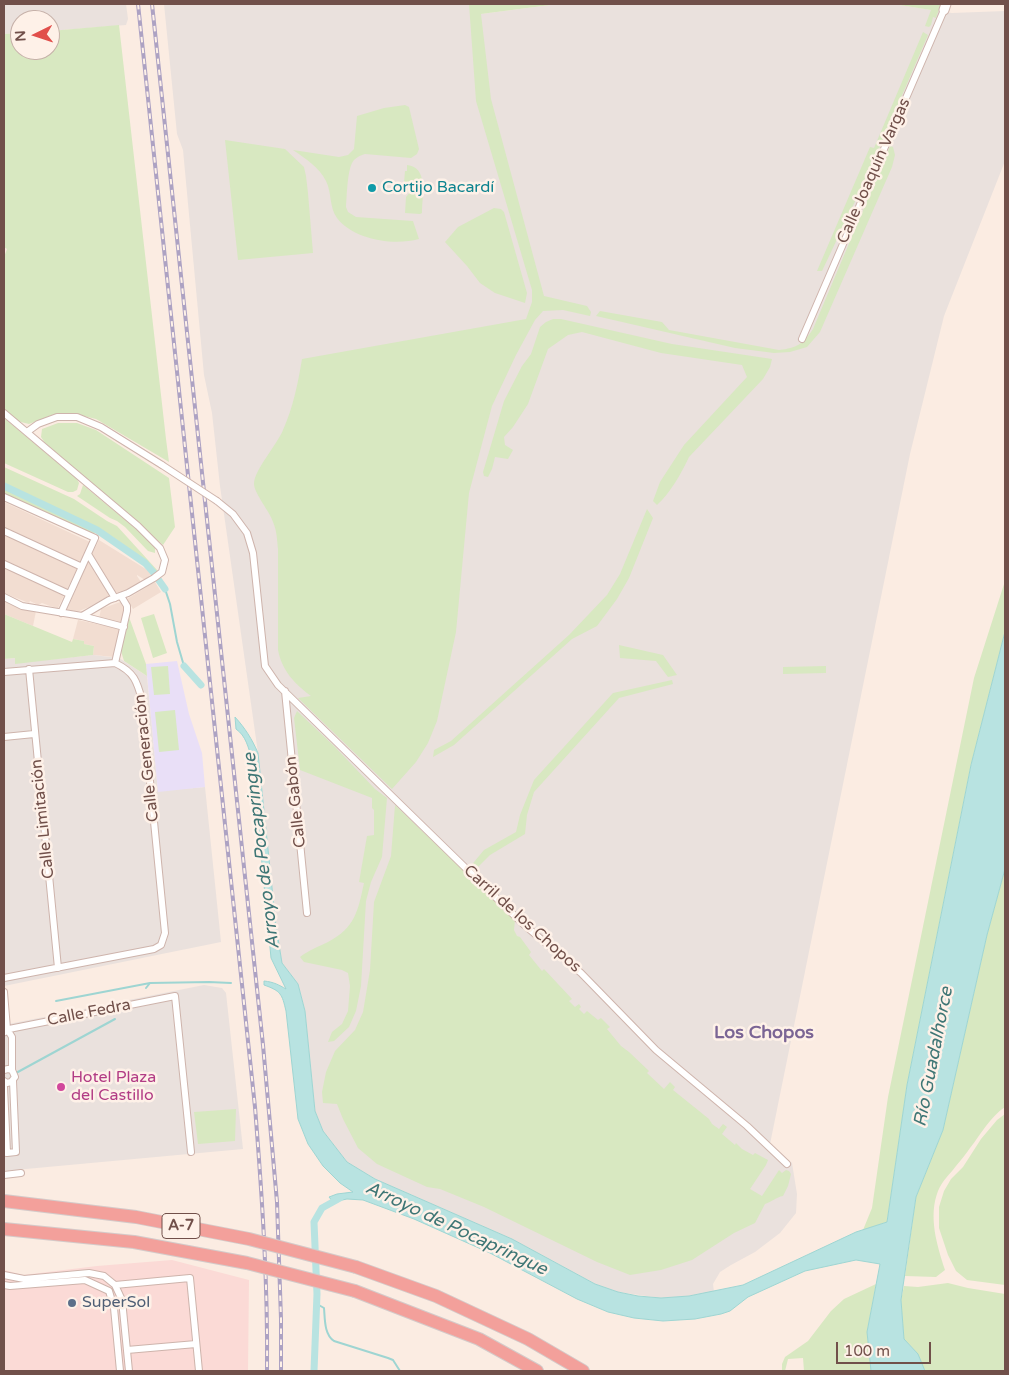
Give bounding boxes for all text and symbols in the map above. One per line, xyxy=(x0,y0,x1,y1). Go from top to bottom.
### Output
north arrow xyxy=(10,10,60,60)
text: N xyxy=(12,30,29,42)
street label: Calle Joaquín Vargas xyxy=(833,95,915,247)
place label: Cortijo Bacardí xyxy=(382,178,494,198)
marker: Cortijo Bacardí xyxy=(366,182,378,194)
street label: Calle Generación xyxy=(131,693,163,823)
water label: Arroyo de Pocapringue xyxy=(239,752,285,950)
street label: Calle Gabón xyxy=(282,755,310,849)
street label: Calle Limitación xyxy=(27,758,59,880)
street label: Carril de los Chopos xyxy=(459,861,585,977)
water label: Río Guadalhorce xyxy=(910,985,958,1129)
street label: Calle Fedra xyxy=(46,995,132,1031)
district label: Los Chopos xyxy=(714,1022,814,1044)
place label: Hotel Plaza del Castillo xyxy=(71,1068,156,1106)
marker: Hotel Plaza del Castillo xyxy=(55,1081,67,1093)
water label: Arroyo de Pocapringue xyxy=(362,1177,550,1281)
road number: A-7 xyxy=(162,1214,200,1238)
place label: SuperSol xyxy=(82,1293,150,1313)
marker: SuperSol xyxy=(66,1297,78,1309)
scale bar xyxy=(839,1332,934,1364)
text: 100 m xyxy=(844,1342,890,1360)

